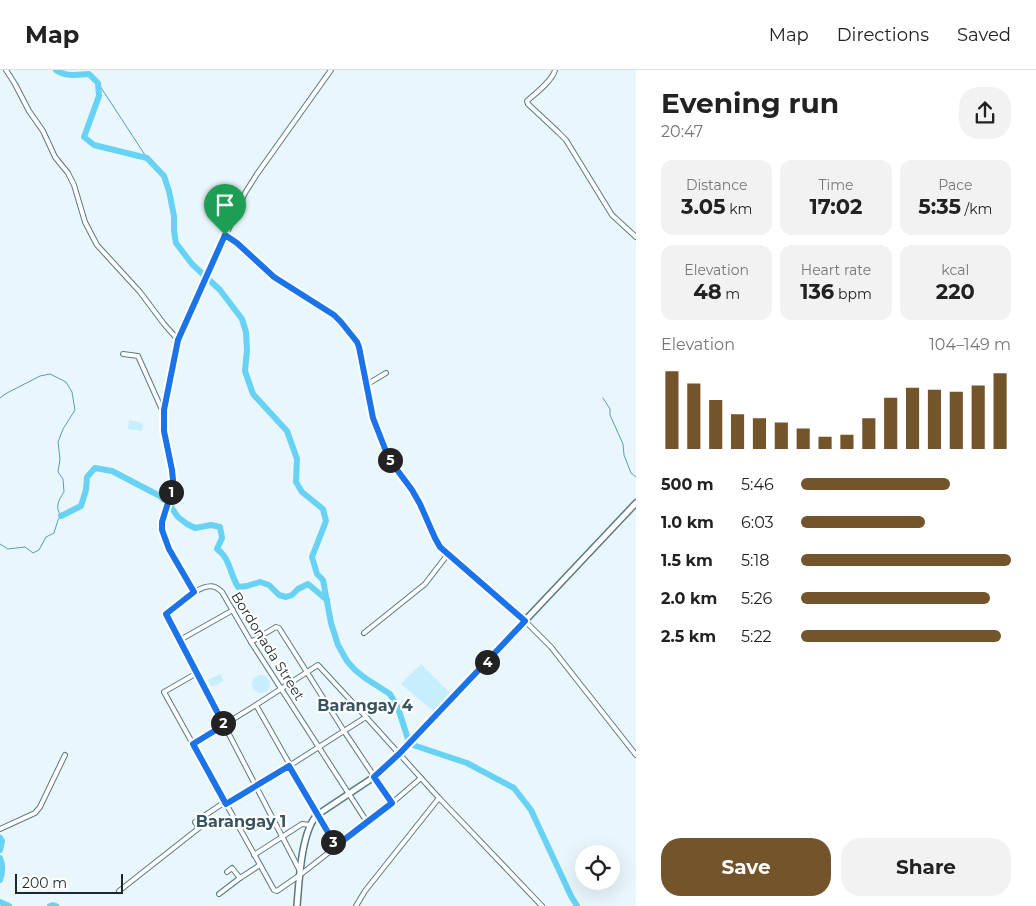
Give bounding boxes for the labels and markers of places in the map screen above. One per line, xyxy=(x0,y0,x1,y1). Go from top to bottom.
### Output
pin xyxy=(204,184,246,235)
pin: 5 xyxy=(378,448,402,472)
pin: 1 xyxy=(158,480,184,504)
pin: 4 xyxy=(474,650,500,674)
pin: 2 xyxy=(210,710,236,736)
pin: 3 xyxy=(320,830,346,854)

